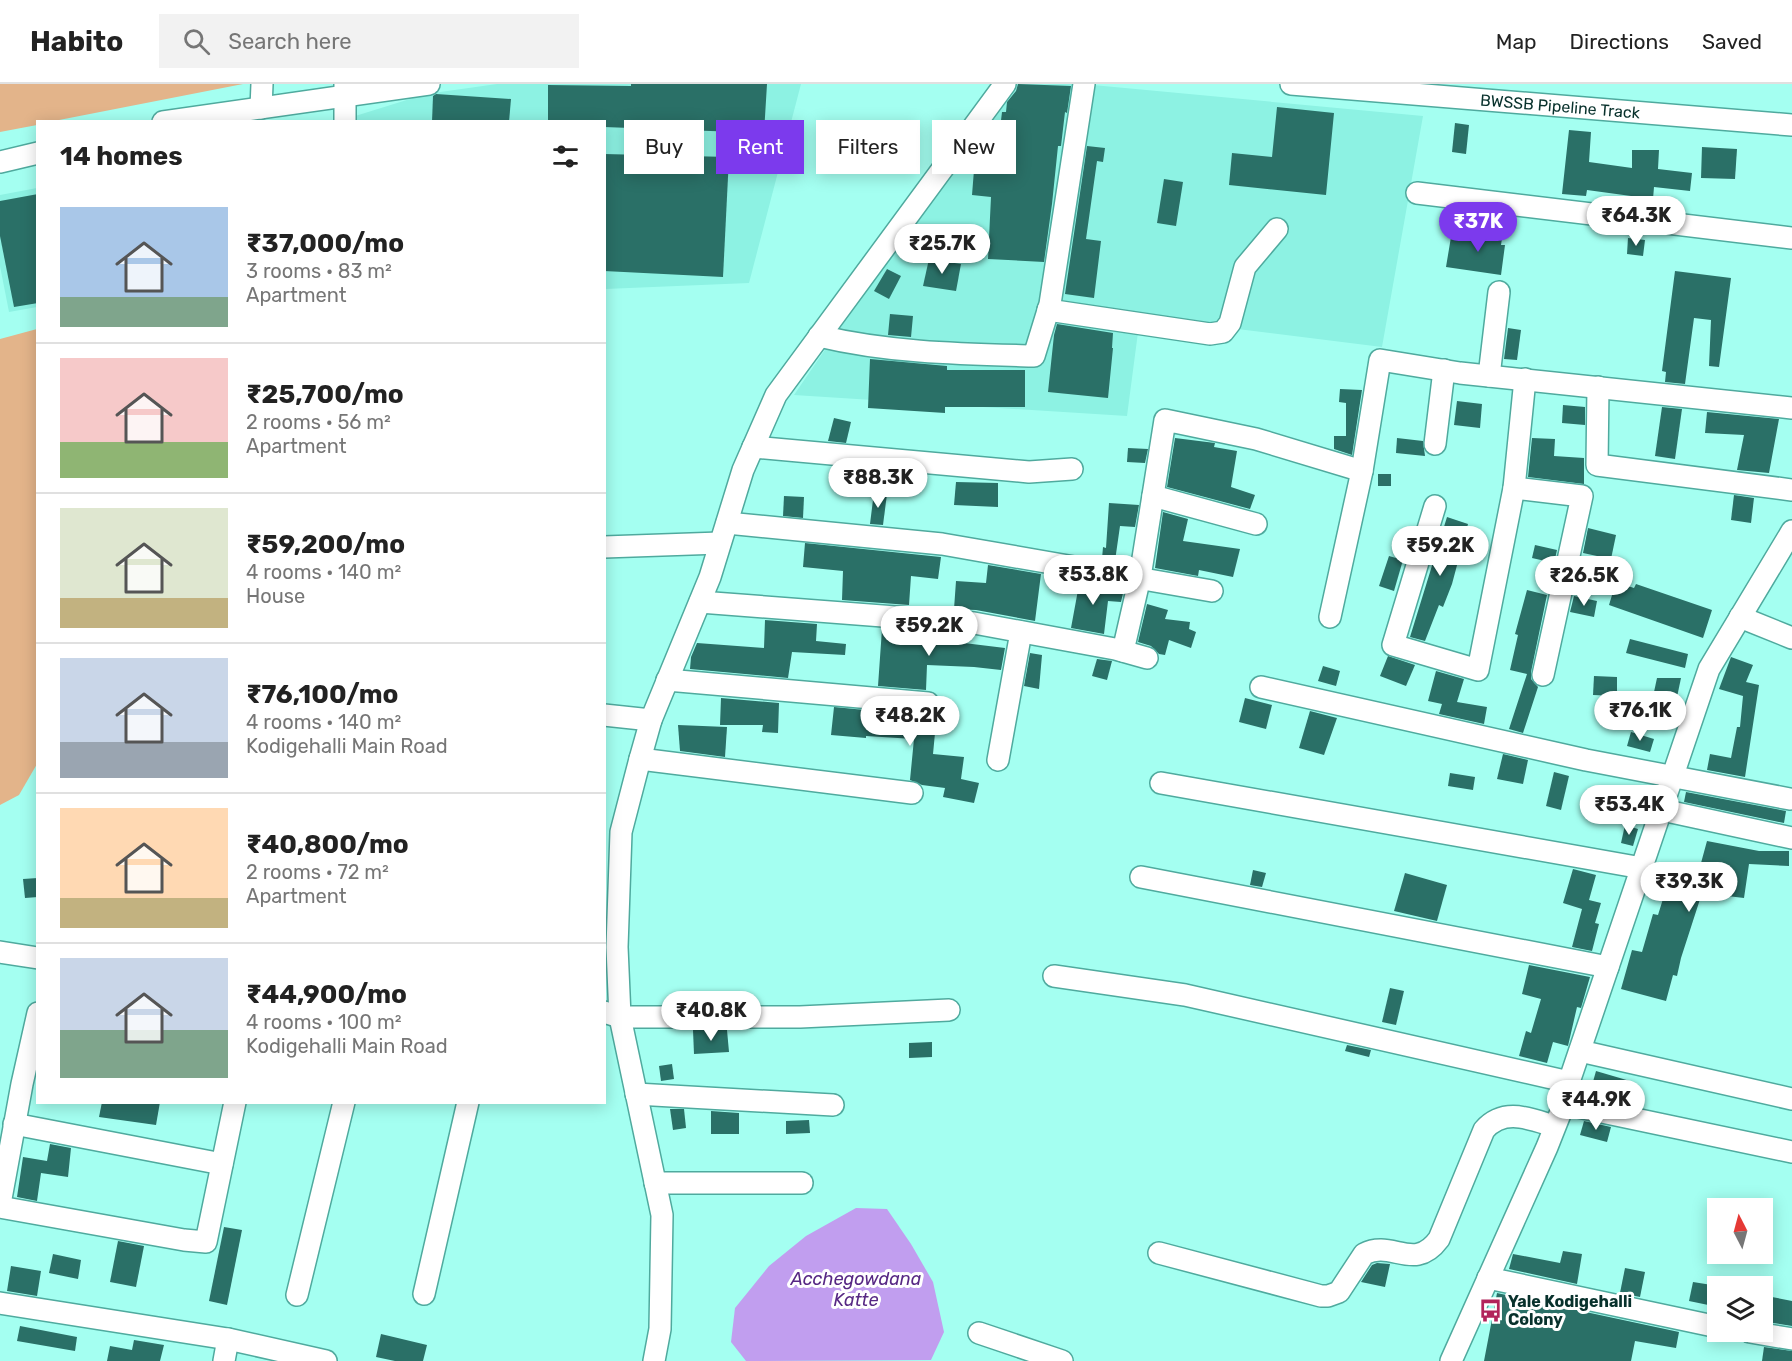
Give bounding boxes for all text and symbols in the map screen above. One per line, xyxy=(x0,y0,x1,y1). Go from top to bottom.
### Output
search box xyxy=(159,14,579,68)
text: Habito xyxy=(30,25,123,58)
icon: search xyxy=(180,25,213,58)
text: Search here xyxy=(228,28,352,55)
text: Map xyxy=(1496,29,1537,54)
text: Directions xyxy=(1570,29,1669,54)
text: Saved xyxy=(1702,29,1762,54)
street label: BWSSB Pipeline Track xyxy=(1479,90,1642,122)
chip: Buy xyxy=(624,120,704,174)
chip: Rent xyxy=(716,120,804,174)
chip: Filters xyxy=(816,120,920,174)
chip: New xyxy=(932,120,1016,174)
icon: filters xyxy=(549,140,582,173)
text: 14 homes xyxy=(60,141,183,172)
pin: ₹64.3K xyxy=(1587,196,1685,247)
pin: ₹37K xyxy=(1442,202,1514,253)
text: ₹64.3K xyxy=(1601,203,1671,227)
text: ₹37K xyxy=(1453,209,1503,233)
pin: ₹25.7K xyxy=(893,224,991,275)
text: ₹37,000/mo xyxy=(246,228,404,259)
icon: home xyxy=(108,231,180,303)
text: ₹25.7K xyxy=(908,231,976,255)
text: 3 rooms · 83 m² xyxy=(246,259,392,283)
text: Apartment xyxy=(246,283,347,307)
text: ₹25,700/mo xyxy=(246,379,404,410)
icon: home xyxy=(108,382,180,454)
text: 2 rooms · 56 m² xyxy=(246,410,391,434)
text: Apartment xyxy=(246,434,347,458)
pin: ₹88.3K xyxy=(829,458,927,509)
text: ₹88.3K xyxy=(842,465,914,489)
pin: ₹59.2K xyxy=(1391,526,1489,577)
text: ₹59,200/mo xyxy=(246,529,405,560)
icon: home xyxy=(108,532,180,604)
text: ₹59.2K xyxy=(1406,533,1474,557)
pin: ₹53.8K xyxy=(1044,555,1142,606)
pin: ₹26.5K xyxy=(1535,556,1633,607)
text: 4 rooms · 140 m² xyxy=(246,560,401,584)
text: ₹53.8K xyxy=(1058,562,1128,586)
text: ₹26.5K xyxy=(1549,563,1619,587)
text: House xyxy=(246,584,305,608)
pin: ₹59.2K xyxy=(880,606,978,657)
text: ₹59.2K xyxy=(895,613,963,637)
text: ₹76,100/mo xyxy=(246,679,398,710)
icon: home xyxy=(108,682,180,754)
pin: ₹76.1K xyxy=(1591,691,1689,742)
pin: ₹48.2K xyxy=(861,696,959,747)
text: ₹76.1K xyxy=(1608,698,1672,722)
text: ₹48.2K xyxy=(874,703,946,727)
text: 4 rooms · 140 m² xyxy=(246,710,401,734)
text: Kodigehalli Main Road xyxy=(246,734,448,758)
pin: ₹53.4K xyxy=(1580,785,1678,836)
text: ₹53.4K xyxy=(1594,792,1664,816)
text: ₹40,800/mo xyxy=(246,829,409,860)
icon: home xyxy=(108,832,180,904)
text: 2 rooms · 72 m² xyxy=(246,860,389,884)
pin: ₹39.3K xyxy=(1640,862,1738,913)
text: ₹39.3K xyxy=(1654,869,1724,893)
text: Apartment xyxy=(246,884,347,908)
text: ₹44,900/mo xyxy=(246,979,407,1010)
icon: home xyxy=(108,982,180,1054)
pin: ₹40.8K xyxy=(662,991,760,1042)
text: ₹40.8K xyxy=(675,998,747,1022)
text: 4 rooms · 100 m² xyxy=(246,1010,402,1034)
text: Kodigehalli Main Road xyxy=(246,1034,448,1058)
pin: ₹44.9K xyxy=(1547,1080,1645,1131)
text: ₹44.9K xyxy=(1561,1087,1631,1111)
north arrow xyxy=(1707,1198,1773,1264)
map controls xyxy=(1707,1198,1773,1342)
water label: Acchegowdana Katte xyxy=(790,1268,922,1311)
button: layers xyxy=(1707,1276,1773,1342)
place label: Yale Kodigehalli Colony xyxy=(1508,1292,1632,1329)
bus stop icon: Yale Kodigehalli Colony xyxy=(1477,1297,1503,1323)

